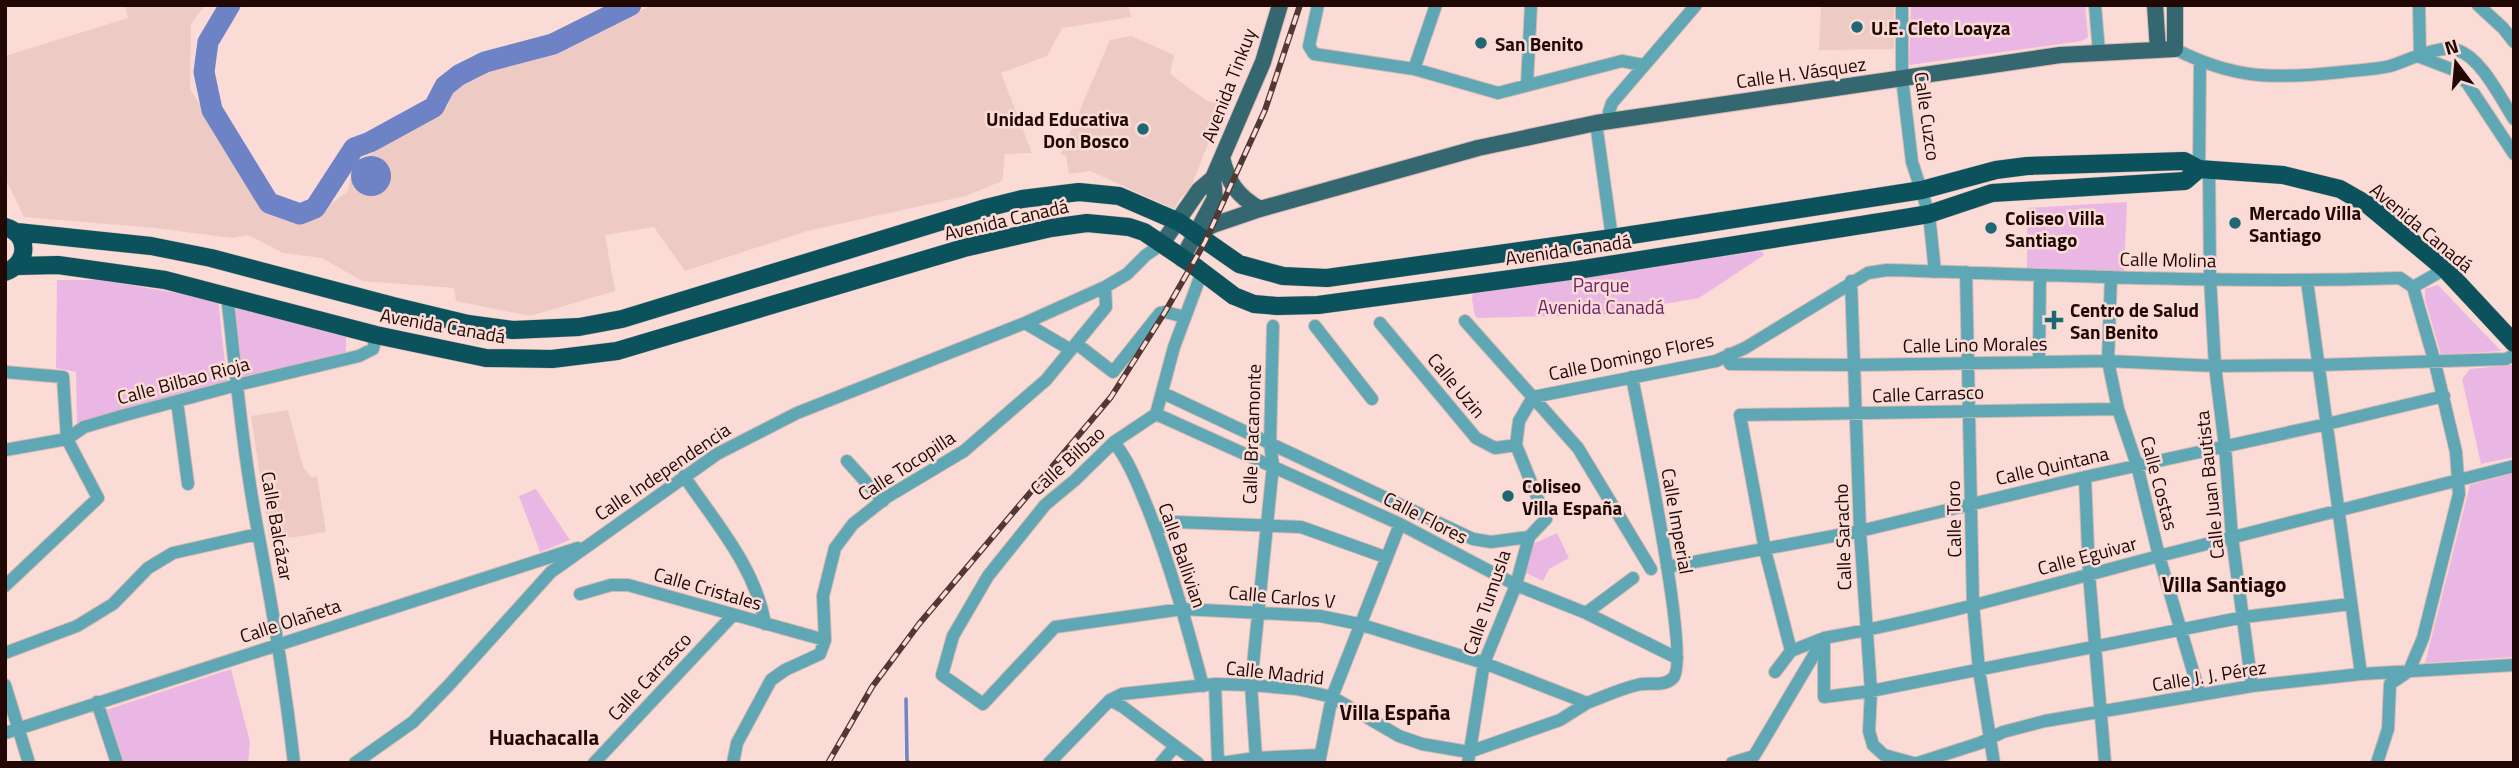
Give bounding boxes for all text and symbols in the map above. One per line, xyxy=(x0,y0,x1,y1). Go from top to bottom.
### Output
place label: U.E. Cleto Loayza xyxy=(1871,13,2011,42)
marker: U.E. Cleto Loayza xyxy=(1849,19,1865,35)
street label: Avenida Tinkuy xyxy=(1193,24,1263,146)
north arrow xyxy=(2421,28,2491,98)
place label: San Benito xyxy=(1495,29,1583,58)
text: N xyxy=(2441,30,2462,62)
marker: San Benito xyxy=(1473,35,1489,51)
street label: Calle H. Vásquez xyxy=(1734,49,1868,95)
street label: Calle Cuzco xyxy=(1907,70,1949,162)
place label: Unidad Educativa Don Bosco xyxy=(986,104,1129,155)
marker: Unidad Educativa Don Bosco xyxy=(1135,121,1151,137)
street label: Avenida Canadá xyxy=(2364,175,2480,279)
street label: Avenida Canadá xyxy=(941,191,1072,247)
place label: Mercado Villa Santiago xyxy=(2249,198,2361,249)
place label: Coliseo Villa Santiago xyxy=(2005,203,2105,254)
marker: Mercado Villa Santiago xyxy=(2227,215,2243,231)
marker: Coliseo Villa Santiago xyxy=(1983,220,1999,236)
street label: Avenida Canadá xyxy=(1503,226,1633,272)
street label: Calle Molina xyxy=(2119,244,2217,274)
park label: Parque Avenida Canadá xyxy=(1538,270,1665,321)
place label: Centro de Salud San Benito xyxy=(2070,295,2199,346)
street label: Avenida Canadá xyxy=(378,300,508,350)
marker: Centro de Salud San Benito xyxy=(2044,310,2064,330)
street label: Calle Domingo Flores xyxy=(1546,324,1716,388)
street label: Calle Lino Morales xyxy=(1902,328,2048,360)
street label: Calle Uzin xyxy=(1421,346,1493,424)
street label: Calle Bilbao Rioja xyxy=(114,348,253,412)
street label: Calle Bracamonte xyxy=(1234,363,1268,505)
street label: Calle Carrasco xyxy=(1872,377,1984,409)
street label: Calle Juan Bautista xyxy=(2187,409,2231,561)
street label: Calle Independencia xyxy=(588,414,736,527)
street label: Calle Bilbao xyxy=(1023,418,1111,502)
street label: Calle Tocopilla xyxy=(851,422,961,507)
street label: Calle Costas xyxy=(2134,433,2187,533)
street label: Calle Quintana xyxy=(1993,438,2112,492)
street label: Calle Imperial xyxy=(1654,466,1702,576)
street label: Calle Balcázar xyxy=(254,469,302,583)
place label: Coliseo Villa España xyxy=(1522,471,1623,522)
street label: Calle Toro xyxy=(1938,480,1968,558)
street label: Calle Flores xyxy=(1379,483,1474,551)
street label: Calle Saracho xyxy=(1826,483,1858,591)
marker: Coliseo Villa España xyxy=(1500,488,1516,504)
street label: Calle Ballivian xyxy=(1151,498,1215,612)
street label: Calle Eguivar xyxy=(2034,528,2140,582)
street label: Calle Tumusla xyxy=(1454,545,1518,659)
street label: Calle Cristales xyxy=(651,559,766,617)
district label: Villa Santiago xyxy=(2162,568,2286,600)
street label: Calle Carlos V xyxy=(1227,577,1337,615)
street label: Calle Olañeta xyxy=(236,590,345,650)
street label: Calle Carrasco xyxy=(600,625,698,727)
street label: Calle Madrid xyxy=(1224,652,1326,692)
street label: Calle J. J. Pérez xyxy=(2150,652,2268,698)
district label: Villa España xyxy=(1340,696,1451,728)
district label: Huachacalla xyxy=(489,721,599,753)

